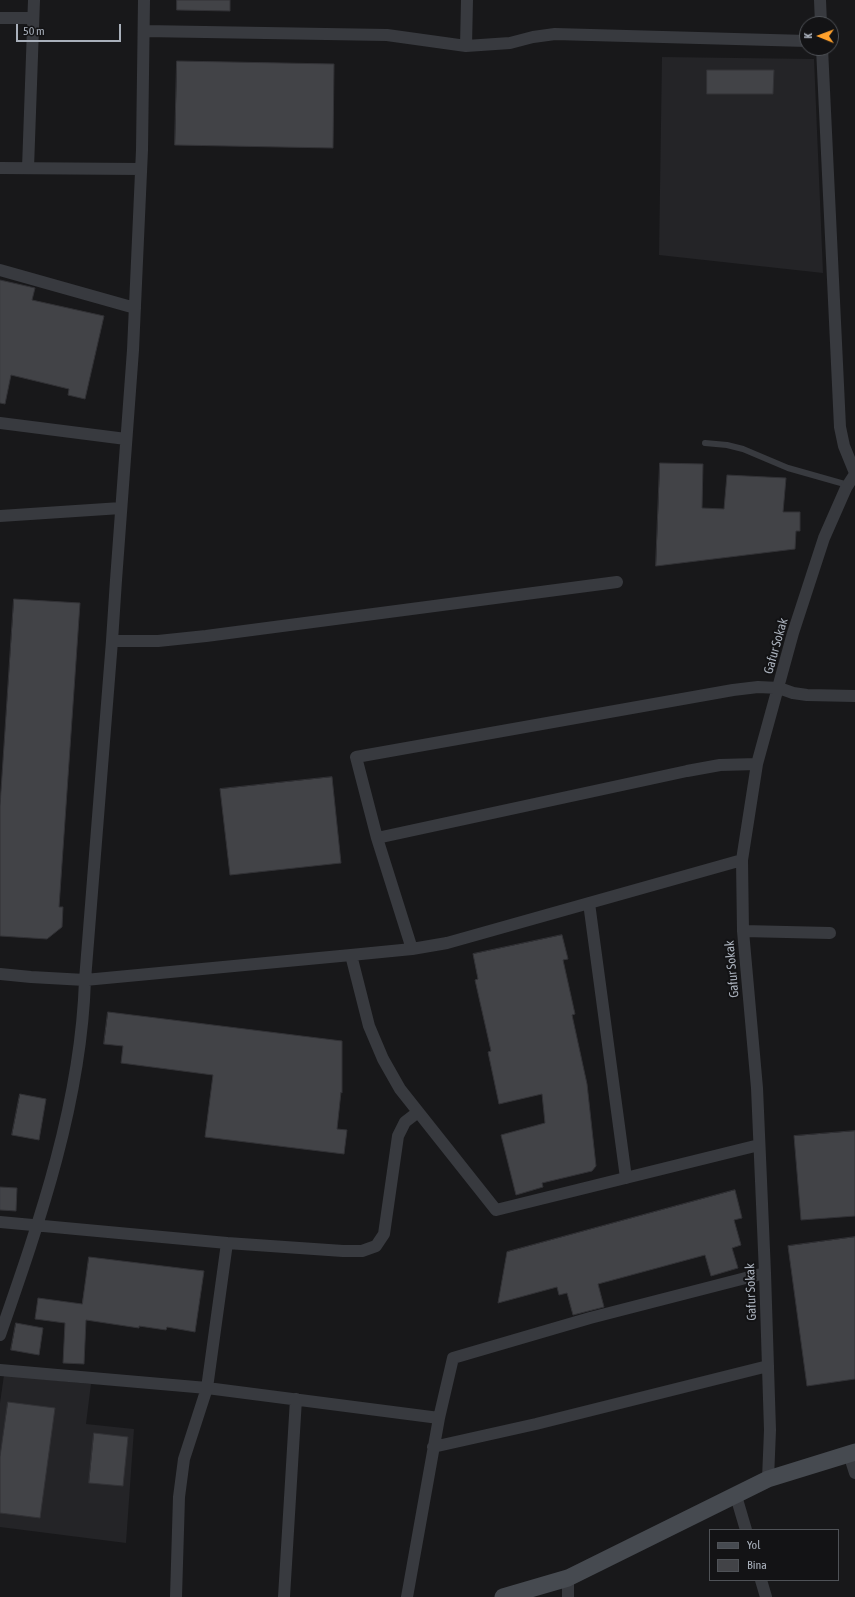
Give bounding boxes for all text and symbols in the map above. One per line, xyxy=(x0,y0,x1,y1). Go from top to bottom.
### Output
scale bar xyxy=(18,16,123,42)
north arrow xyxy=(799,16,839,56)
text: 50 m xyxy=(23,24,45,38)
text: K xyxy=(802,33,814,39)
street label: Gafur Sokak xyxy=(761,616,791,676)
street label: Gafur Sokak xyxy=(722,940,742,998)
street label: Gafur Sokak xyxy=(742,1263,760,1321)
legend xyxy=(709,1529,839,1581)
text: Yol xyxy=(747,1538,760,1552)
text: Bina xyxy=(747,1558,767,1572)

